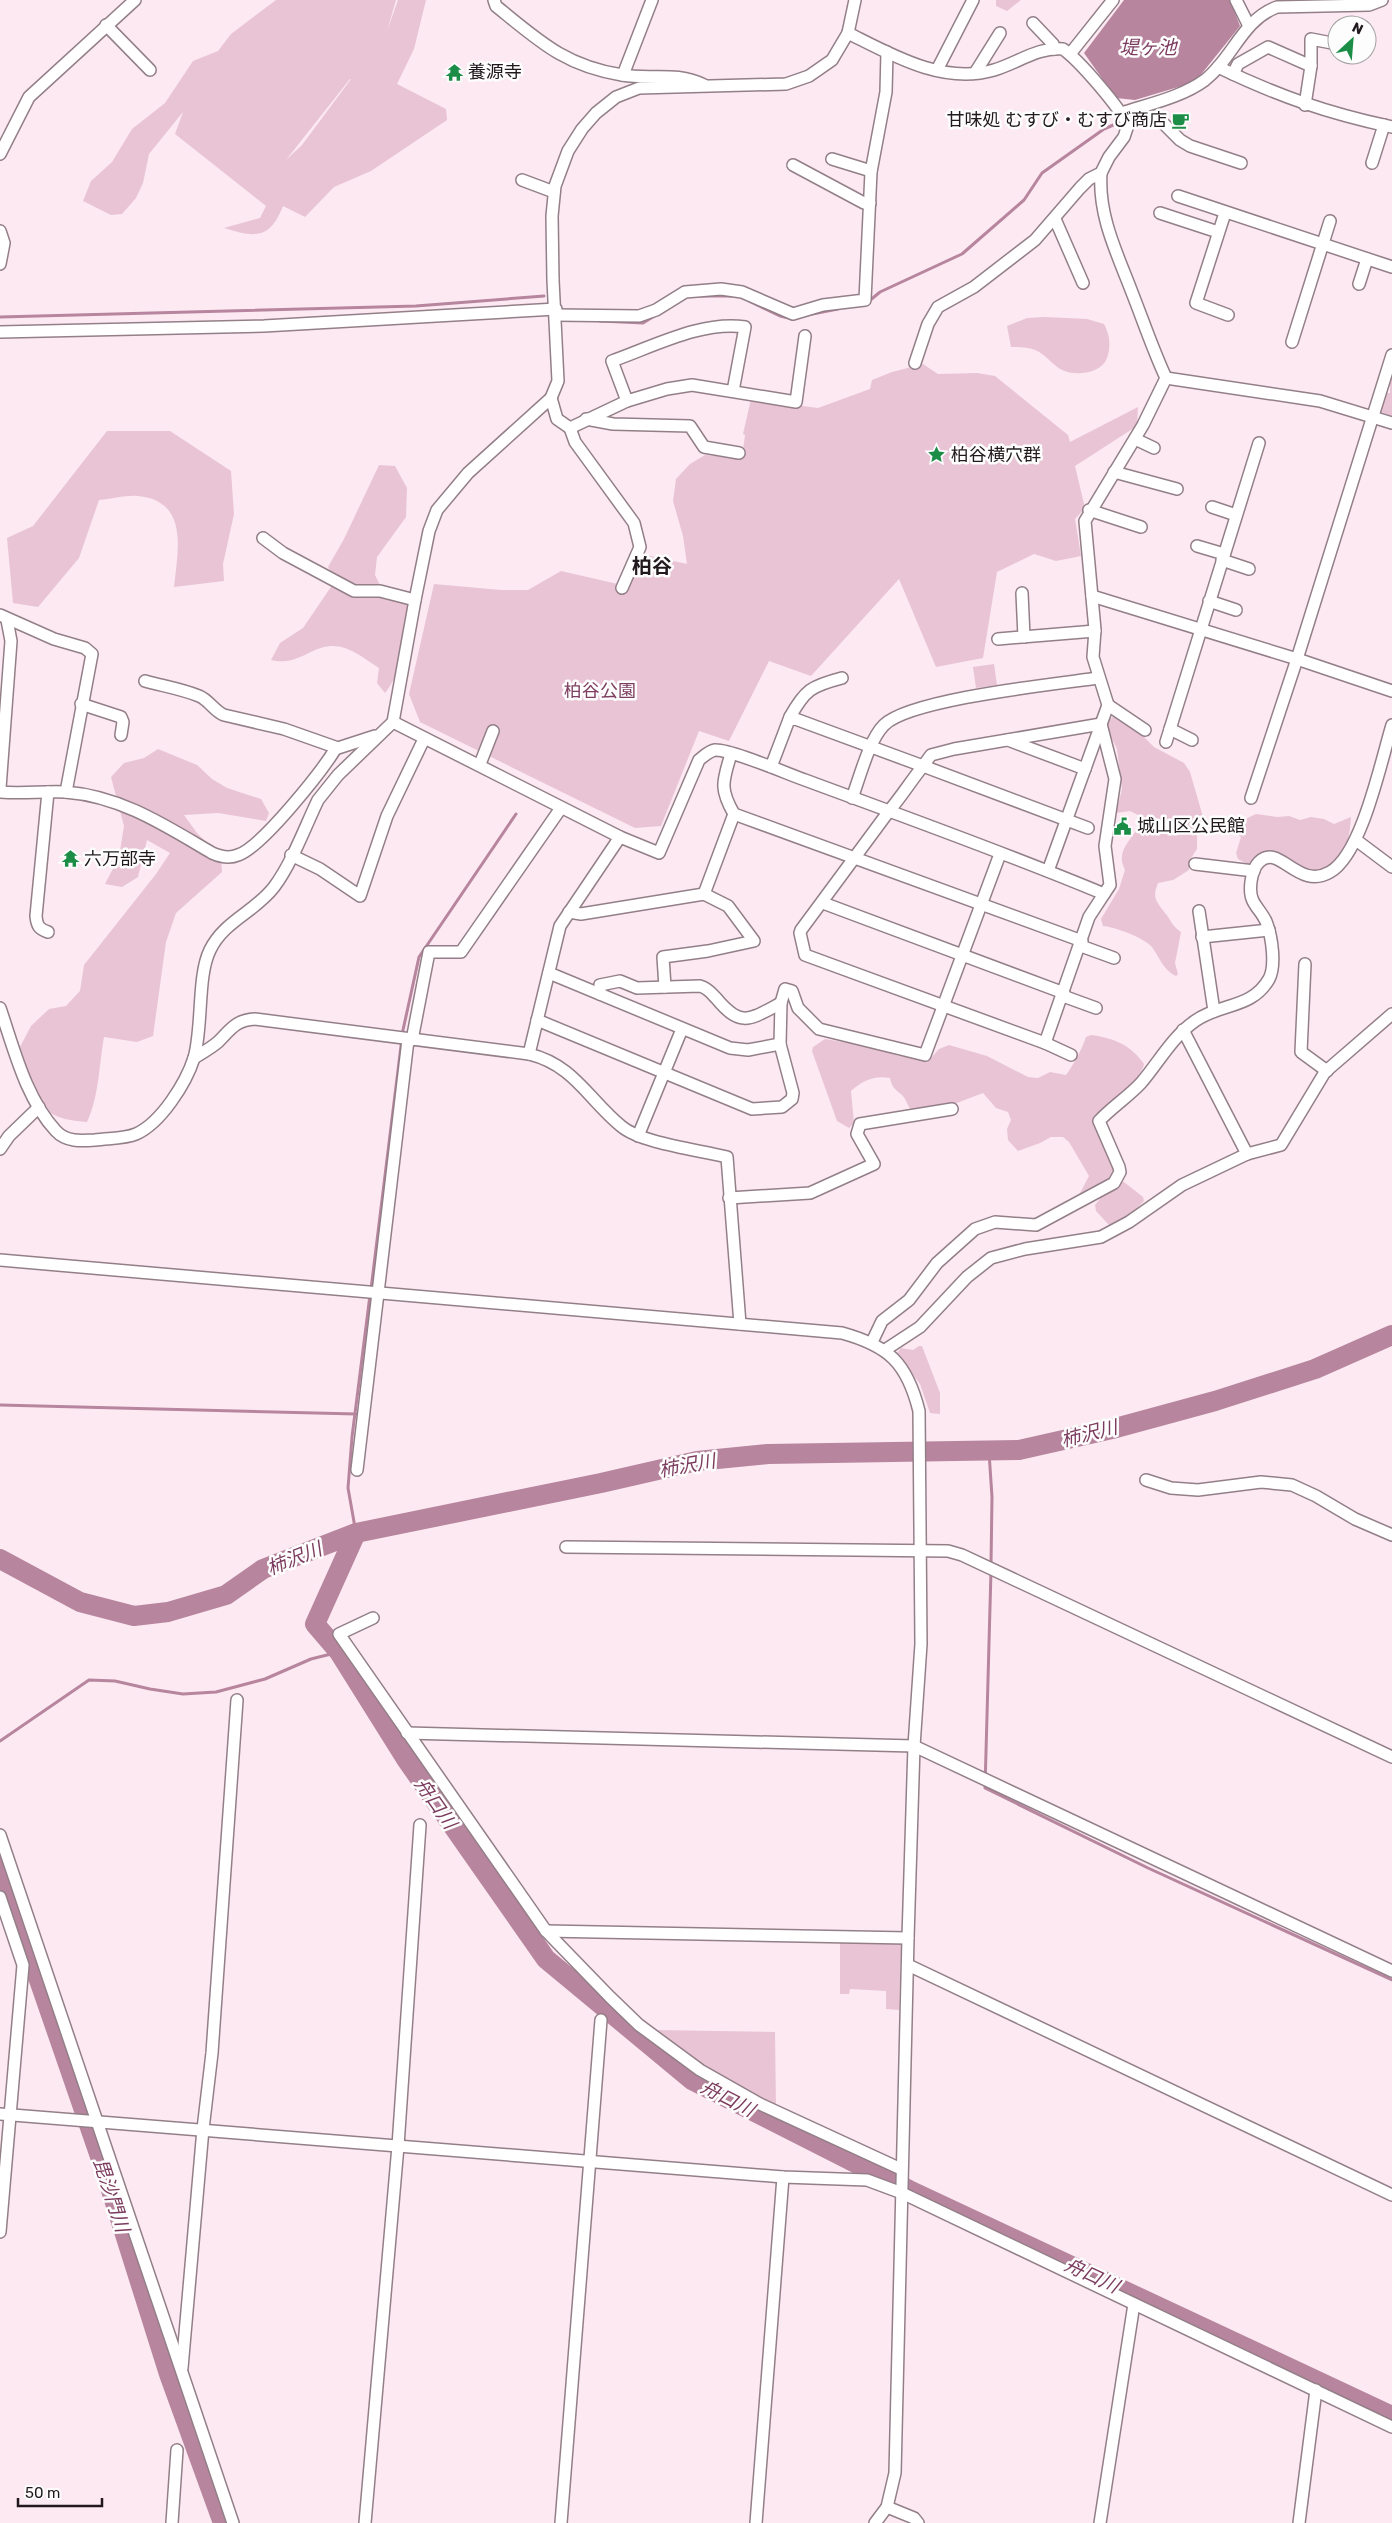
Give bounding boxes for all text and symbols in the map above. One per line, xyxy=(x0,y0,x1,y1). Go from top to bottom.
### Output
north arrow xyxy=(1327,15,1377,65)
text: N xyxy=(1349,19,1366,39)
water label: 堤ヶ池 xyxy=(1119,36,1178,59)
place label: 養源寺 xyxy=(468,61,522,83)
temple icon: 養源寺 xyxy=(444,62,464,82)
place label: 甘味処 むすび・むすび商店 xyxy=(947,109,1167,131)
cafe icon: 甘味処 むすび・むすび商店 xyxy=(1171,110,1191,130)
place label: 柏谷横穴群 xyxy=(951,444,1041,466)
place icon: 柏谷横穴群 xyxy=(927,445,947,465)
district label: 柏谷 xyxy=(632,554,672,578)
park label: 柏谷公園 xyxy=(564,680,636,702)
place label: 城山区公民館 xyxy=(1137,815,1245,837)
public building icon: 城山区公民館 xyxy=(1113,816,1133,836)
place label: 六万部寺 xyxy=(84,848,156,870)
temple icon: 六万部寺 xyxy=(60,849,80,869)
water label: 柿沢川 xyxy=(1059,1415,1121,1452)
water label: 柿沢川 xyxy=(657,1449,719,1482)
water label: 柿沢川 xyxy=(263,1536,327,1580)
water label: 舟口川 xyxy=(410,1773,463,1835)
water label: 舟口川 xyxy=(697,2075,760,2123)
water label: 毘沙門川 xyxy=(89,2155,135,2237)
water label: 舟口川 xyxy=(1061,2253,1124,2299)
scale bar xyxy=(18,2476,101,2508)
text: 50 m xyxy=(25,2484,60,2502)

